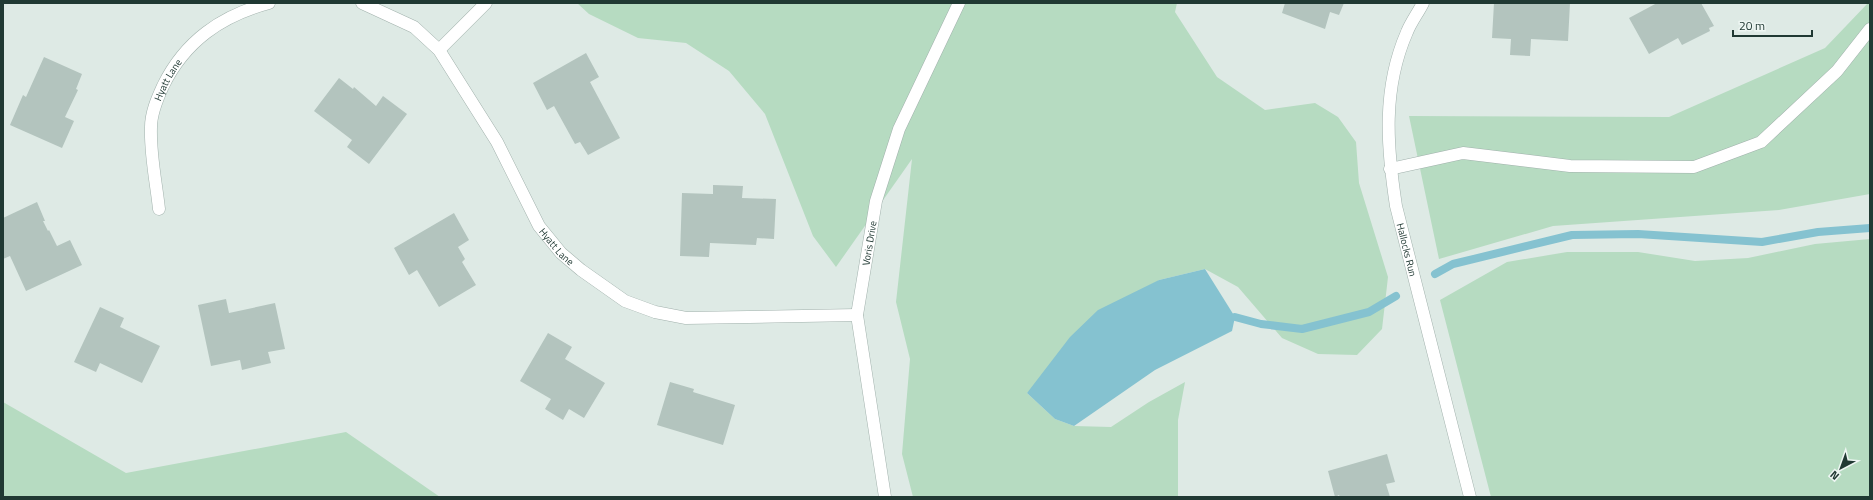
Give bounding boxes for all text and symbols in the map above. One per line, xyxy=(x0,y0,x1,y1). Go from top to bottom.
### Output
scale bar xyxy=(1733,12,1812,38)
text: 20 m xyxy=(1739,16,1765,35)
street label: Hyatt Lane xyxy=(150,56,185,103)
street label: Voris Drive xyxy=(858,220,881,267)
street label: Hallocks Run xyxy=(1393,221,1421,278)
street label: Hyatt Lane xyxy=(535,225,577,269)
north arrow xyxy=(1821,448,1861,488)
text: N xyxy=(1826,467,1843,484)

